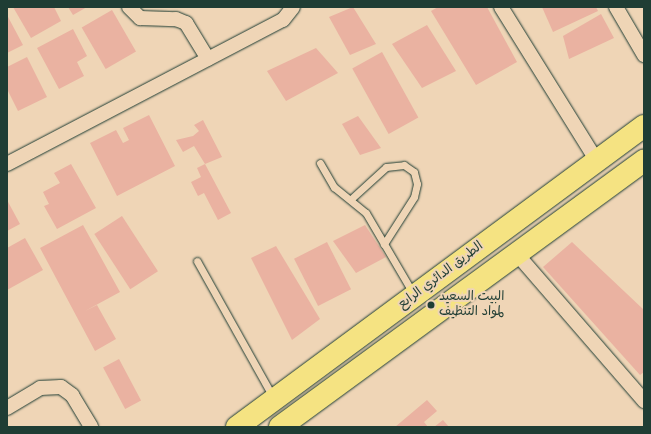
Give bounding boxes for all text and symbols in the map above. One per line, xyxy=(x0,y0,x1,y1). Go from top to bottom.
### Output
street label: الطريق الدائري الرابع xyxy=(395,239,487,313)
place label: البيت السعيد لمواد التنظيف xyxy=(439,290,504,321)
marker: البيت السعيد لمواد التنظيف xyxy=(426,300,436,310)

